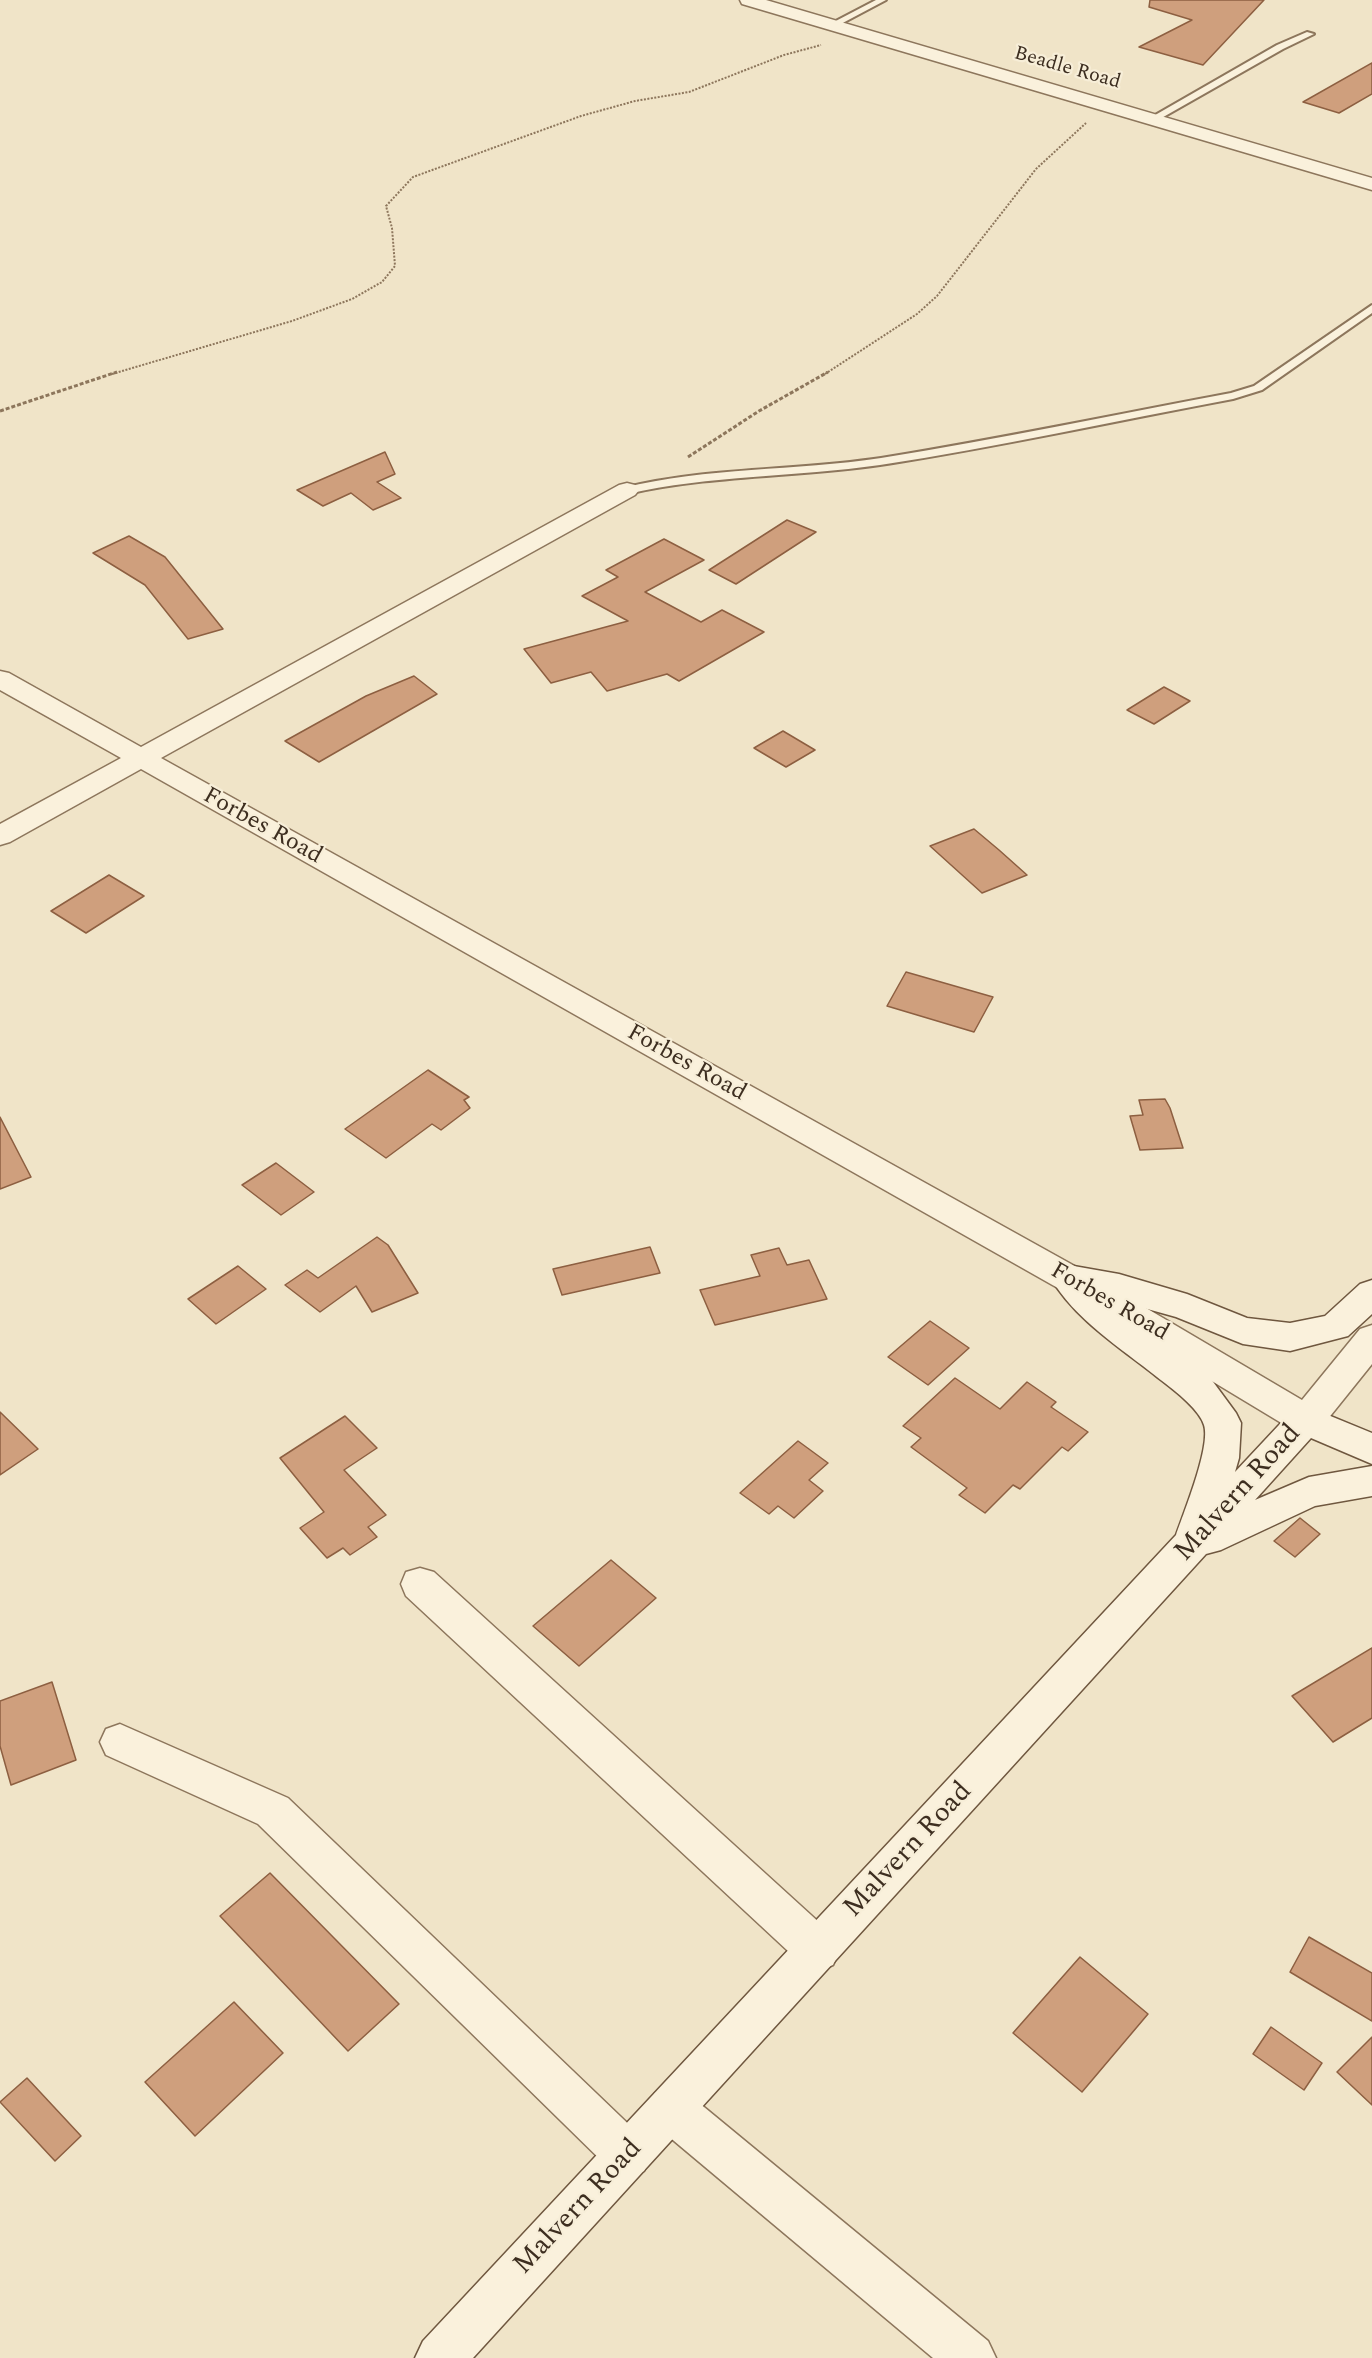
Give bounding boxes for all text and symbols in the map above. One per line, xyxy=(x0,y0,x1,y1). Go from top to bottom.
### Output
street label: Beadle Road xyxy=(1011,42,1123,96)
street label: Forbes Road xyxy=(197,782,327,872)
street label: Forbes Road xyxy=(621,1019,751,1109)
street label: Forbes Road xyxy=(1045,1257,1173,1349)
street label: Malvern Road xyxy=(1169,1418,1309,1570)
street label: Malvern Road xyxy=(838,1776,980,1926)
street label: Malvern Road xyxy=(508,2133,650,2283)

